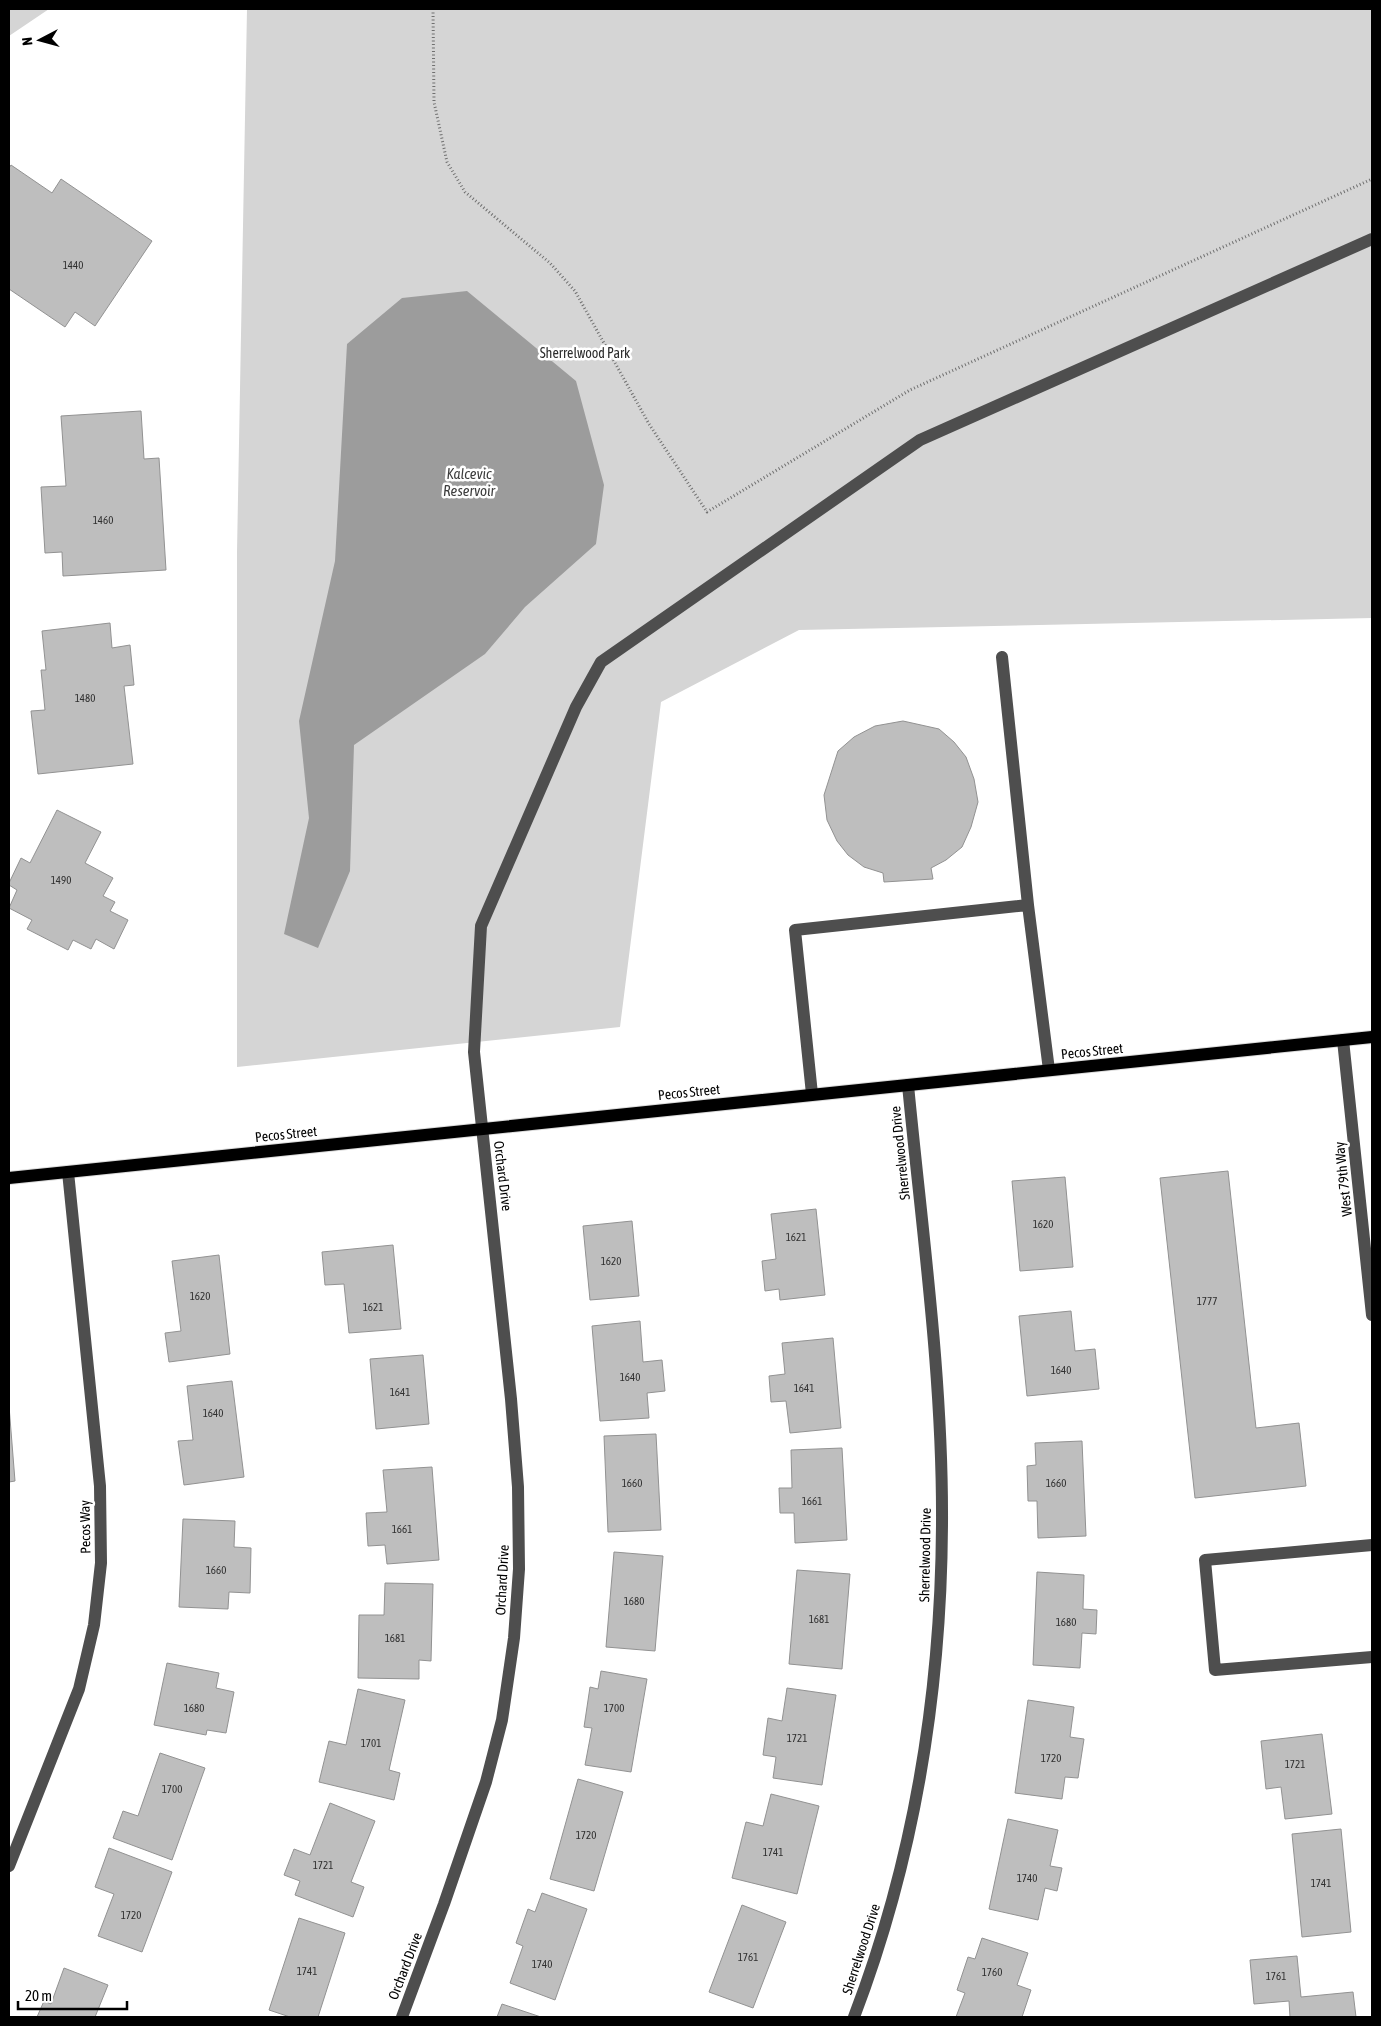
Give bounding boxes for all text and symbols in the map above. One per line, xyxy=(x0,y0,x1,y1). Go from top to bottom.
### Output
north arrow xyxy=(15,15,65,65)
text: N xyxy=(19,36,35,46)
house number: 1440 xyxy=(63,259,83,271)
park label: Sherrelwood Park xyxy=(540,345,630,361)
water label: Kalcevic Reservoir xyxy=(443,465,495,499)
house number: 1460 xyxy=(93,514,113,526)
house number: 1480 xyxy=(75,692,95,704)
house number: 1490 xyxy=(51,874,71,886)
street label: Pecos Street xyxy=(1060,1040,1124,1062)
street label: Pecos Street xyxy=(657,1081,721,1103)
street label: Sherrelwood Drive xyxy=(887,1105,913,1201)
street label: Pecos Street xyxy=(254,1123,318,1145)
street label: Orchard Drive xyxy=(491,1140,515,1212)
street label: West 79th Way xyxy=(1331,1141,1355,1217)
house number: 1620 xyxy=(1033,1218,1053,1230)
house number: 1621 xyxy=(786,1231,806,1243)
house number: 1620 xyxy=(601,1255,621,1267)
house number: 1620 xyxy=(190,1290,210,1302)
house number: 1777 xyxy=(1197,1295,1217,1307)
house number: 1621 xyxy=(363,1301,383,1313)
house number: 1640 xyxy=(1051,1364,1071,1376)
house number: 1640 xyxy=(620,1371,640,1383)
house number: 1641 xyxy=(794,1382,814,1394)
house number: 1641 xyxy=(390,1386,410,1398)
house number: 1640 xyxy=(203,1407,223,1419)
house number: 1660 xyxy=(622,1477,642,1489)
house number: 1660 xyxy=(1046,1477,1066,1489)
house number: 1661 xyxy=(802,1495,822,1507)
street label: Pecos Way xyxy=(77,1500,93,1554)
street label: Sherrelwood Drive xyxy=(916,1508,934,1602)
house number: 1661 xyxy=(392,1523,412,1535)
street label: Orchard Drive xyxy=(492,1544,512,1616)
house number: 1660 xyxy=(206,1564,226,1576)
house number: 1680 xyxy=(624,1595,644,1607)
house number: 1681 xyxy=(809,1613,829,1625)
house number: 1680 xyxy=(1056,1616,1076,1628)
house number: 1681 xyxy=(385,1632,405,1644)
house number: 1680 xyxy=(184,1702,204,1714)
house number: 1700 xyxy=(604,1702,624,1714)
house number: 1721 xyxy=(787,1732,807,1744)
house number: 1701 xyxy=(361,1737,381,1749)
house number: 1720 xyxy=(1041,1752,1061,1764)
house number: 1721 xyxy=(1285,1758,1305,1770)
house number: 1700 xyxy=(162,1783,182,1795)
house number: 1720 xyxy=(576,1829,596,1841)
house number: 1741 xyxy=(763,1846,783,1858)
house number: 1721 xyxy=(313,1859,333,1871)
house number: 1740 xyxy=(1017,1872,1037,1884)
house number: 1741 xyxy=(1311,1877,1331,1889)
street label: Sherrelwood Drive xyxy=(839,1902,883,1996)
house number: 1720 xyxy=(121,1909,141,1921)
street label: Orchard Drive xyxy=(385,1930,425,2002)
house number: 1761 xyxy=(738,1951,758,1963)
house number: 1740 xyxy=(532,1958,552,1970)
house number: 1741 xyxy=(297,1965,317,1977)
house number: 1760 xyxy=(982,1966,1002,1978)
house number: 1761 xyxy=(1266,1970,1286,1982)
scale bar xyxy=(18,1978,126,2010)
text: 20 m xyxy=(25,1987,52,2004)

